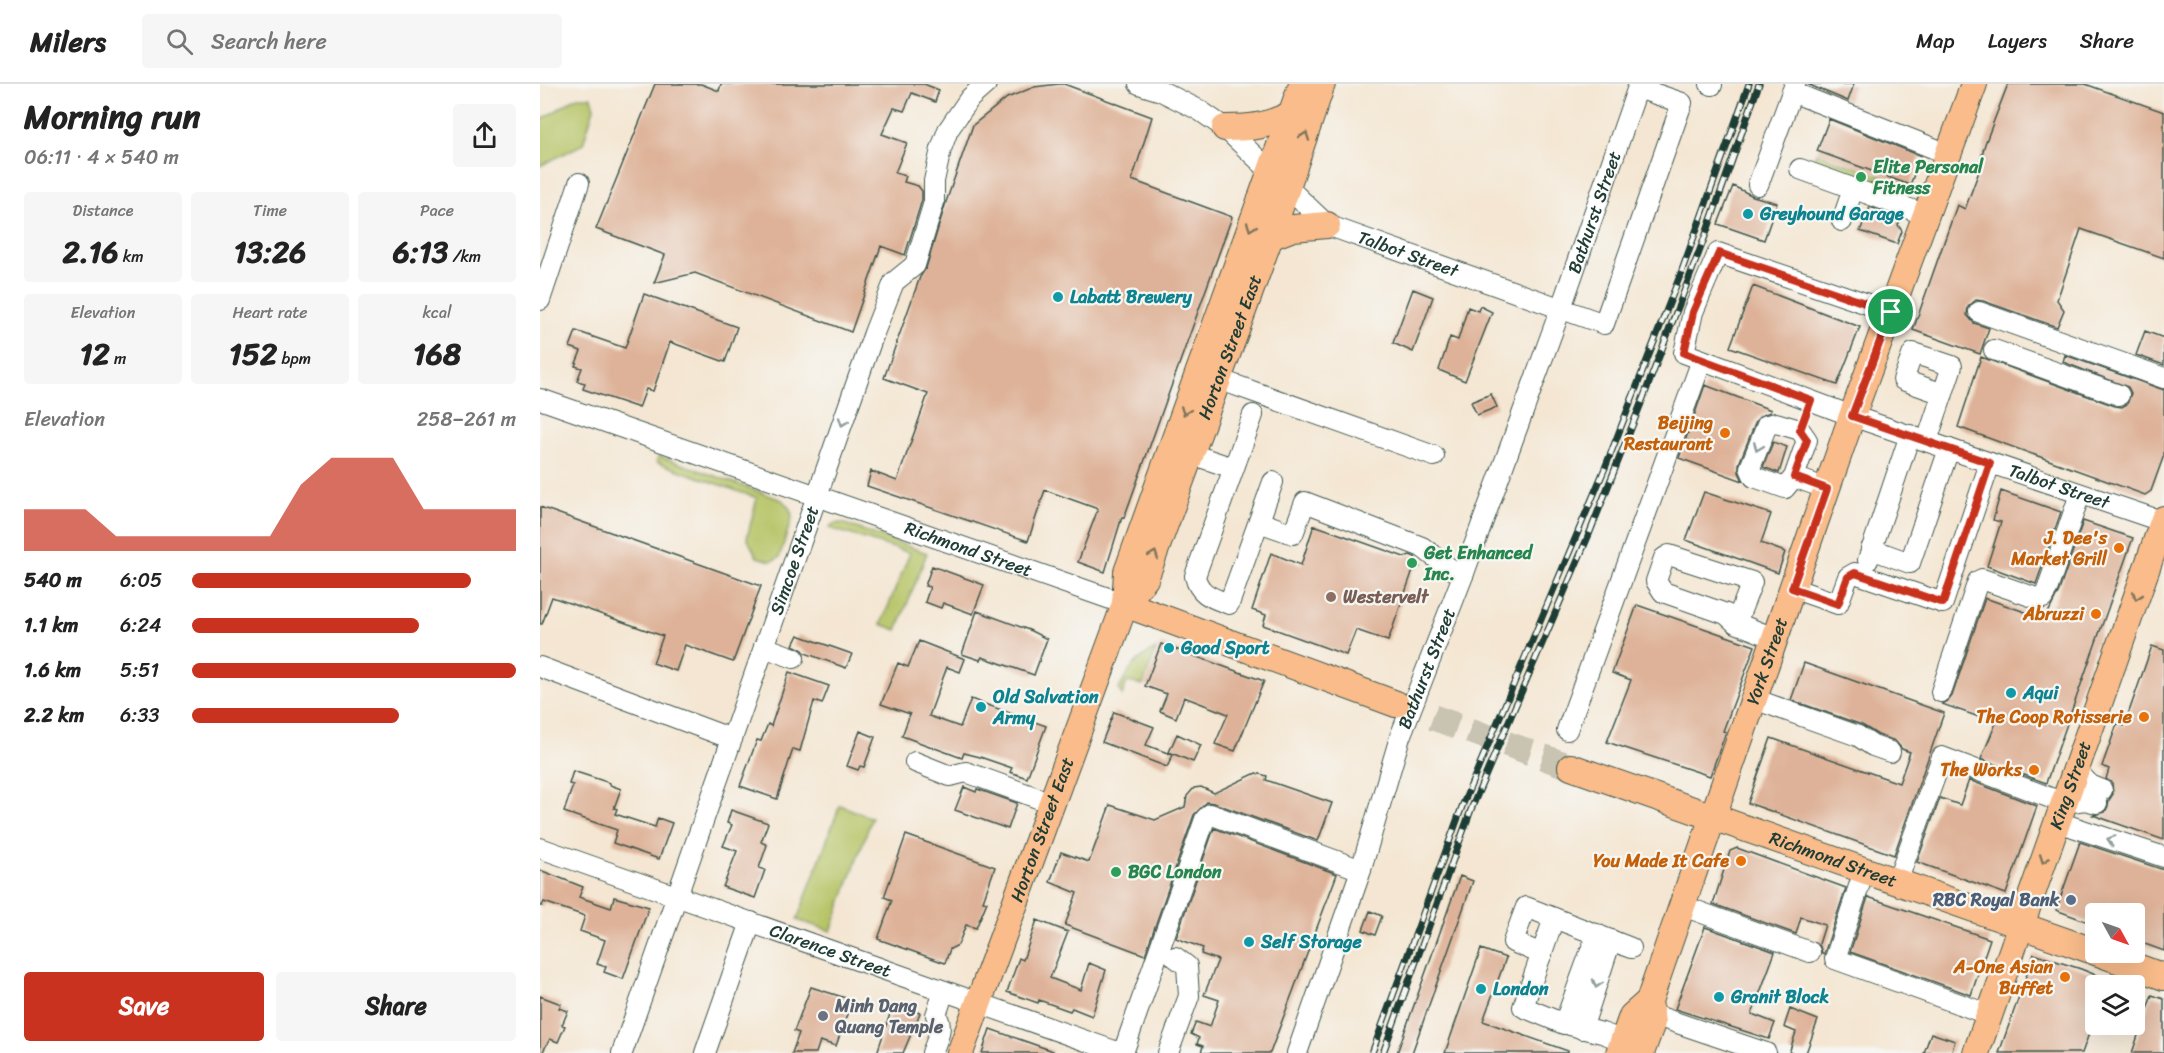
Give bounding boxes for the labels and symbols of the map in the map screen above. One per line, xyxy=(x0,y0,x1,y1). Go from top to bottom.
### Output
one-way arrow xyxy=(1297,131,1310,141)
street label: Bathurst Street xyxy=(1558,147,1631,278)
place label: Elite Personal Fitness xyxy=(1872,151,1984,204)
marker: Elite Personal Fitness xyxy=(1854,170,1868,184)
place label: Greyhound Garage xyxy=(1759,198,1904,230)
marker: Greyhound Garage xyxy=(1741,207,1755,221)
street label: Talbot Street xyxy=(1353,221,1464,287)
one-way arrow xyxy=(1246,222,1259,232)
street label: Horton Street East xyxy=(1189,270,1271,424)
place label: Labatt Brewery xyxy=(1070,281,1192,313)
pin xyxy=(1865,286,1916,337)
marker: Labatt Brewery xyxy=(1051,290,1065,304)
one-way arrow xyxy=(1180,405,1192,416)
place label: Beijing Restaurant xyxy=(1623,407,1713,460)
one-way arrow xyxy=(838,416,851,427)
marker: Beijing Restaurant xyxy=(1718,426,1732,440)
one-way arrow xyxy=(1753,441,1765,452)
street label: Talbot Street xyxy=(2004,454,2115,519)
street label: Simcoe Street xyxy=(761,501,828,619)
street label: Richmond Street xyxy=(900,512,1037,586)
place label: J. Dee's Market Grill xyxy=(2010,522,2108,575)
place label: Get Enhanced Inc. xyxy=(1423,537,1534,590)
marker: J. Dee's Market Grill xyxy=(2112,541,2126,555)
one-way arrow xyxy=(1147,550,1159,561)
marker: Get Enhanced Inc. xyxy=(1405,556,1419,570)
place label: Westervelt xyxy=(1343,581,1430,613)
marker: Westervelt xyxy=(1324,590,1338,604)
one-way arrow xyxy=(2131,590,2144,601)
place label: Abruzzi xyxy=(2022,598,2085,630)
street label: Bathurst Street xyxy=(1389,603,1465,734)
marker: Abruzzi xyxy=(2089,607,2103,621)
street label: York Street xyxy=(1737,613,1797,709)
place label: Good Sport xyxy=(1180,632,1270,664)
marker: Good Sport xyxy=(1162,641,1176,655)
place label: Aqui xyxy=(2022,677,2059,709)
place label: Old Salvation Army xyxy=(992,681,1099,734)
marker: Aqui xyxy=(2004,686,2018,700)
marker: Old Salvation Army xyxy=(974,700,988,714)
place label: The Coop Rotisserie xyxy=(1976,701,2133,733)
marker: The Coop Rotisserie xyxy=(2137,710,2151,724)
street label: King Street xyxy=(2040,736,2101,834)
street label: Horton Street East xyxy=(1001,752,1083,907)
place label: The Works xyxy=(1940,754,2023,786)
marker: The Works xyxy=(2027,763,2041,777)
street label: Richmond Street xyxy=(1765,822,1902,897)
one-way arrow xyxy=(2106,834,2117,847)
place label: You Made It Cafe xyxy=(1593,845,1729,877)
one-way arrow xyxy=(2039,853,2051,864)
marker: You Made It Cafe xyxy=(1734,854,1748,868)
place label: BGC London xyxy=(1128,856,1222,888)
marker: BGC London xyxy=(1109,865,1123,879)
place label: RBC Royal Bank xyxy=(1932,884,2059,916)
marker: RBC Royal Bank xyxy=(2064,893,2078,907)
north arrow xyxy=(2085,903,2145,963)
street label: Clarence Street xyxy=(765,914,896,987)
place label: Self Storage xyxy=(1260,926,1362,958)
marker: Self Storage xyxy=(1242,935,1256,949)
place label: A-One Asian Buffet xyxy=(1953,951,2053,1004)
marker: A-One Asian Buffet xyxy=(2058,970,2072,984)
place label: London xyxy=(1493,973,1549,1005)
one-way arrow xyxy=(1591,978,1604,989)
place label: Granit Block xyxy=(1730,981,1830,1013)
marker: London xyxy=(1474,982,1488,996)
place label: Minh Dang Quang Temple xyxy=(834,990,944,1043)
marker: Granit Block xyxy=(1712,990,1726,1004)
marker: Minh Dang Quang Temple xyxy=(816,1009,830,1023)

